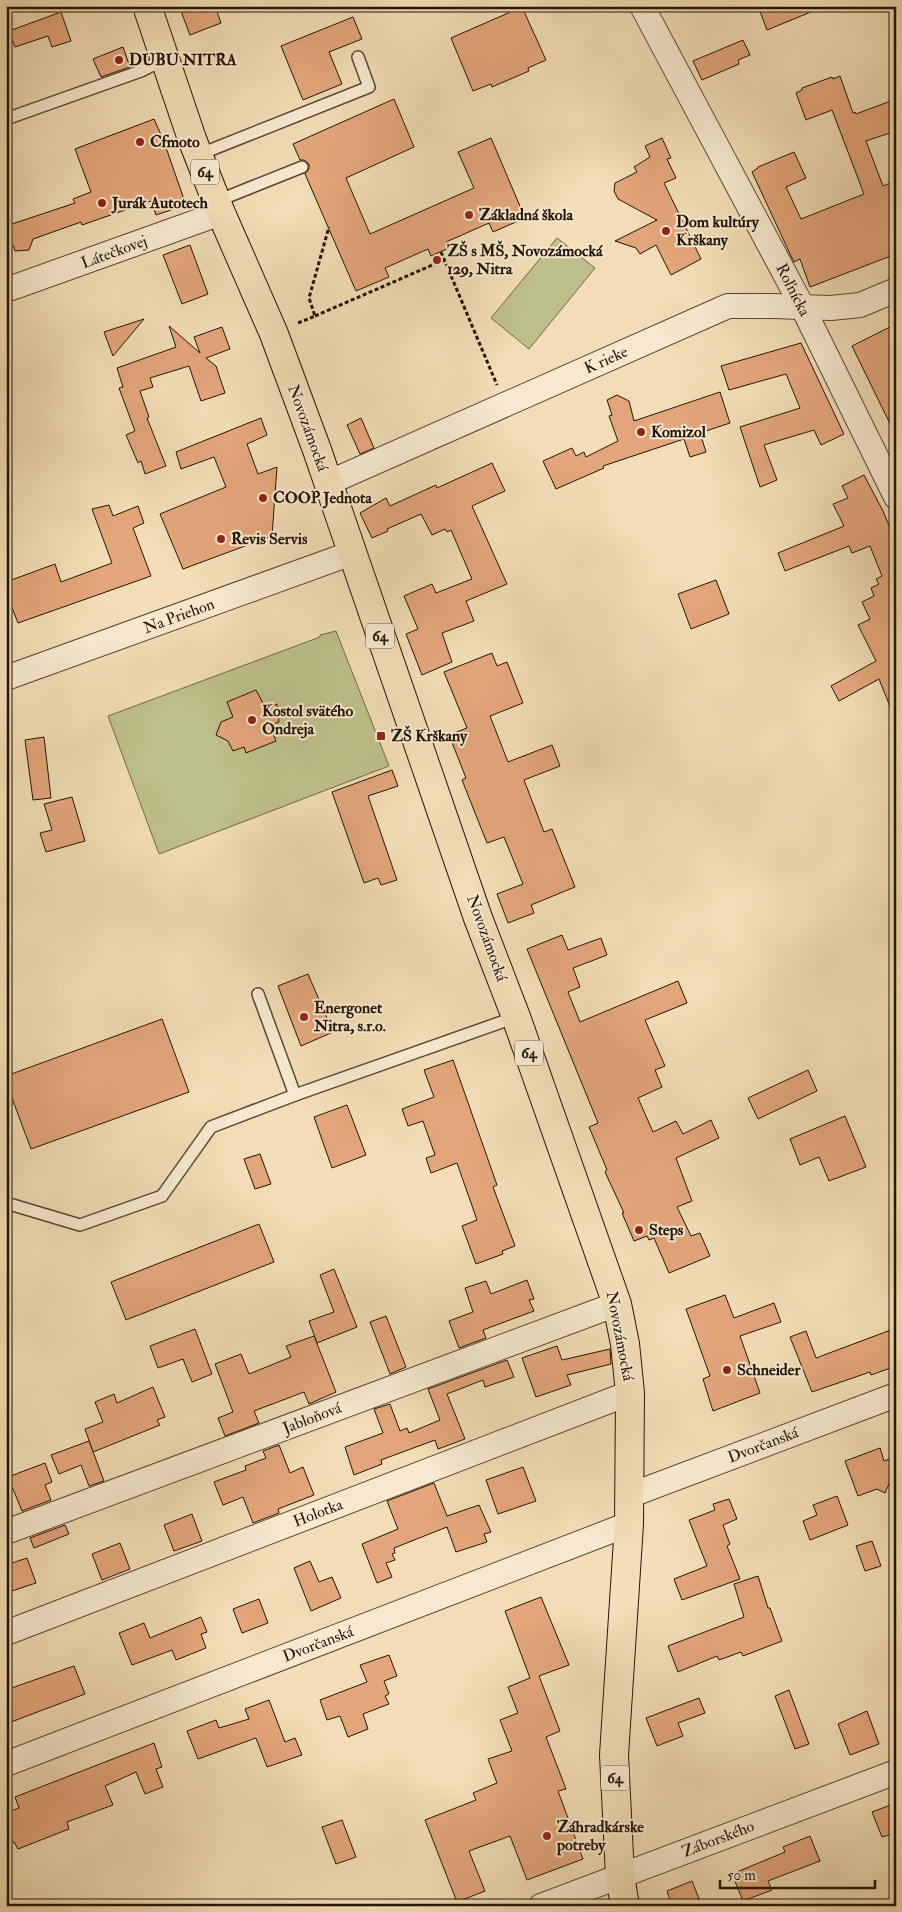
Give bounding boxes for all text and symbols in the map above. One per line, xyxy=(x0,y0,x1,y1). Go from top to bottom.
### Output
place label: DUBU NITRA xyxy=(129,50,238,70)
marker: DUBU NITRA xyxy=(113,54,125,66)
place label: Cfmoto xyxy=(150,132,200,152)
marker: Cfmoto xyxy=(134,136,146,148)
road number: 64 xyxy=(191,160,219,184)
place label: Jurák Autotech xyxy=(111,193,208,214)
marker: Jurák Autotech xyxy=(96,197,108,209)
place label: Základná škola xyxy=(479,205,574,225)
marker: Základná škola xyxy=(463,209,475,221)
place label: Dom kultúry Krškany xyxy=(676,212,760,251)
marker: Dom kultúry Krškany xyxy=(660,225,672,237)
street label: Látečkovej xyxy=(78,231,150,273)
place label: ZŠ s MŠ, Novozámocká 129, Nitra xyxy=(447,240,603,279)
marker: ZŠ s MŠ, Novozámocká 129, Nitra xyxy=(431,254,443,266)
street label: Roľnícka xyxy=(771,260,815,320)
street label: K rieke xyxy=(581,341,631,378)
street label: Novozámocká xyxy=(283,382,333,475)
place label: Komizol xyxy=(651,422,707,442)
marker: Komizol xyxy=(635,426,647,438)
place label: COOP Jednota xyxy=(273,488,372,509)
marker: COOP Jednota xyxy=(257,492,269,504)
place label: Revis Servis xyxy=(231,529,308,549)
marker: Revis Servis xyxy=(215,533,227,545)
street label: Na Priehon xyxy=(141,594,217,638)
road number: 64 xyxy=(366,624,394,648)
place label: Kostol svätého Ondreja xyxy=(262,701,353,739)
marker: Kostol svätého Ondreja xyxy=(246,714,258,726)
place label: ZŠ Krškany xyxy=(391,725,468,747)
marker: ZŠ Krškany xyxy=(375,730,387,742)
street label: Novozámocká xyxy=(462,892,512,985)
place label: Energonet Nitra, s.r.o. xyxy=(313,998,386,1036)
marker: Energonet Nitra, s.r.o. xyxy=(298,1011,310,1023)
road number: 64 xyxy=(515,1040,543,1066)
place label: Steps xyxy=(649,1220,684,1241)
marker: Steps xyxy=(633,1224,645,1236)
street label: Novozámocká xyxy=(602,1289,639,1383)
place label: Schneider xyxy=(737,1360,801,1380)
marker: Schneider xyxy=(721,1364,733,1376)
street label: Jabloňová xyxy=(279,1398,345,1440)
street label: Dvorčanská xyxy=(725,1422,802,1468)
street label: Holotka xyxy=(290,1494,346,1532)
street label: Dvorčanská xyxy=(280,1621,357,1667)
road number: 64 xyxy=(601,1766,629,1790)
street label: Záborského xyxy=(679,1816,757,1862)
place label: Záhradkárske potreby xyxy=(556,1817,644,1856)
marker: Záhradkárske potreby xyxy=(541,1830,553,1842)
scale bar xyxy=(720,1857,874,1889)
text: 50 m xyxy=(727,1866,756,1885)

